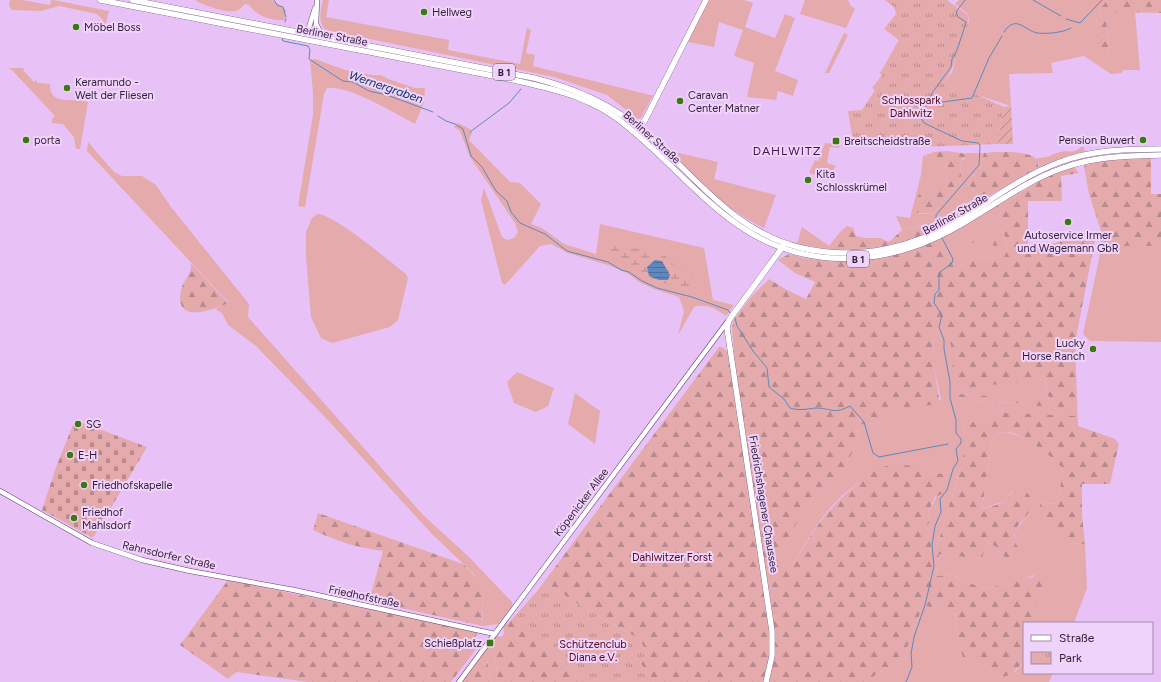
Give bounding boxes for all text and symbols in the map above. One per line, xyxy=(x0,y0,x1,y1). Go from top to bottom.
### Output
place label: Hellweg xyxy=(432,6,472,19)
marker: Hellweg xyxy=(419,7,429,17)
place label: Möbel Boss xyxy=(84,21,141,34)
marker: Möbel Boss xyxy=(71,22,81,32)
street label: Berliner Straße xyxy=(295,22,369,49)
road number: B 1 xyxy=(493,64,515,80)
water label: Wernergraben xyxy=(347,68,425,106)
place label: Keramundo - Welt der Fliesen xyxy=(75,76,154,102)
marker: Keramundo - Welt der Fliesen xyxy=(62,83,72,93)
place label: Caravan Center Matner xyxy=(688,89,760,115)
park label: Schlosspark Dahlwitz xyxy=(881,94,941,120)
marker: Caravan Center Matner xyxy=(675,96,685,106)
street label: Berliner Straße xyxy=(620,108,683,166)
place label: porta xyxy=(34,134,60,147)
place label: Pension Buwert xyxy=(1058,134,1135,147)
marker: porta xyxy=(21,135,31,145)
place label: Breitscheidstraße xyxy=(844,135,930,148)
marker: Pension Buwert xyxy=(1138,135,1148,145)
marker: Breitscheidstraße xyxy=(831,136,841,146)
district label: DAHLWITZ xyxy=(753,144,821,158)
place label: Kita Schlosskrümel xyxy=(816,168,887,194)
marker: Kita Schlosskrümel xyxy=(803,175,813,185)
street label: Berliner Straße xyxy=(920,191,990,238)
marker: Autoservice Irmer und Wagemann GbR xyxy=(1063,217,1073,227)
place label: Autoservice Irmer und Wagemann GbR xyxy=(1017,229,1119,255)
road number: B 1 xyxy=(847,251,869,267)
place label: Lucky Horse Ranch xyxy=(1022,337,1085,363)
marker: Lucky Horse Ranch xyxy=(1088,344,1098,354)
place label: SG xyxy=(86,418,101,431)
marker: SG xyxy=(73,419,83,429)
street label: Friedrichshagener Chaussee xyxy=(746,434,781,574)
place label: E-H xyxy=(78,449,97,462)
marker: E-H xyxy=(65,450,75,460)
street label: Köpenicker Allee xyxy=(552,466,611,539)
place label: Friedhofskapelle xyxy=(92,479,172,492)
marker: Friedhofskapelle xyxy=(79,480,89,490)
place label: Friedhof Mahlsdorf xyxy=(82,506,132,532)
marker: Friedhof Mahlsdorf xyxy=(69,513,79,523)
street label: Rahnsdorfer Straße xyxy=(121,538,217,573)
park label: Dahlwitzer Forst xyxy=(632,551,712,564)
street label: Friedhofstraße xyxy=(327,583,400,610)
legend xyxy=(1023,622,1153,674)
text: Straße xyxy=(1059,631,1095,645)
place label: Schießplatz xyxy=(424,637,482,650)
marker: Schießplatz xyxy=(485,638,495,648)
park label: Schützenclub Diana e.V. xyxy=(559,638,627,664)
text: Park xyxy=(1059,651,1082,665)

